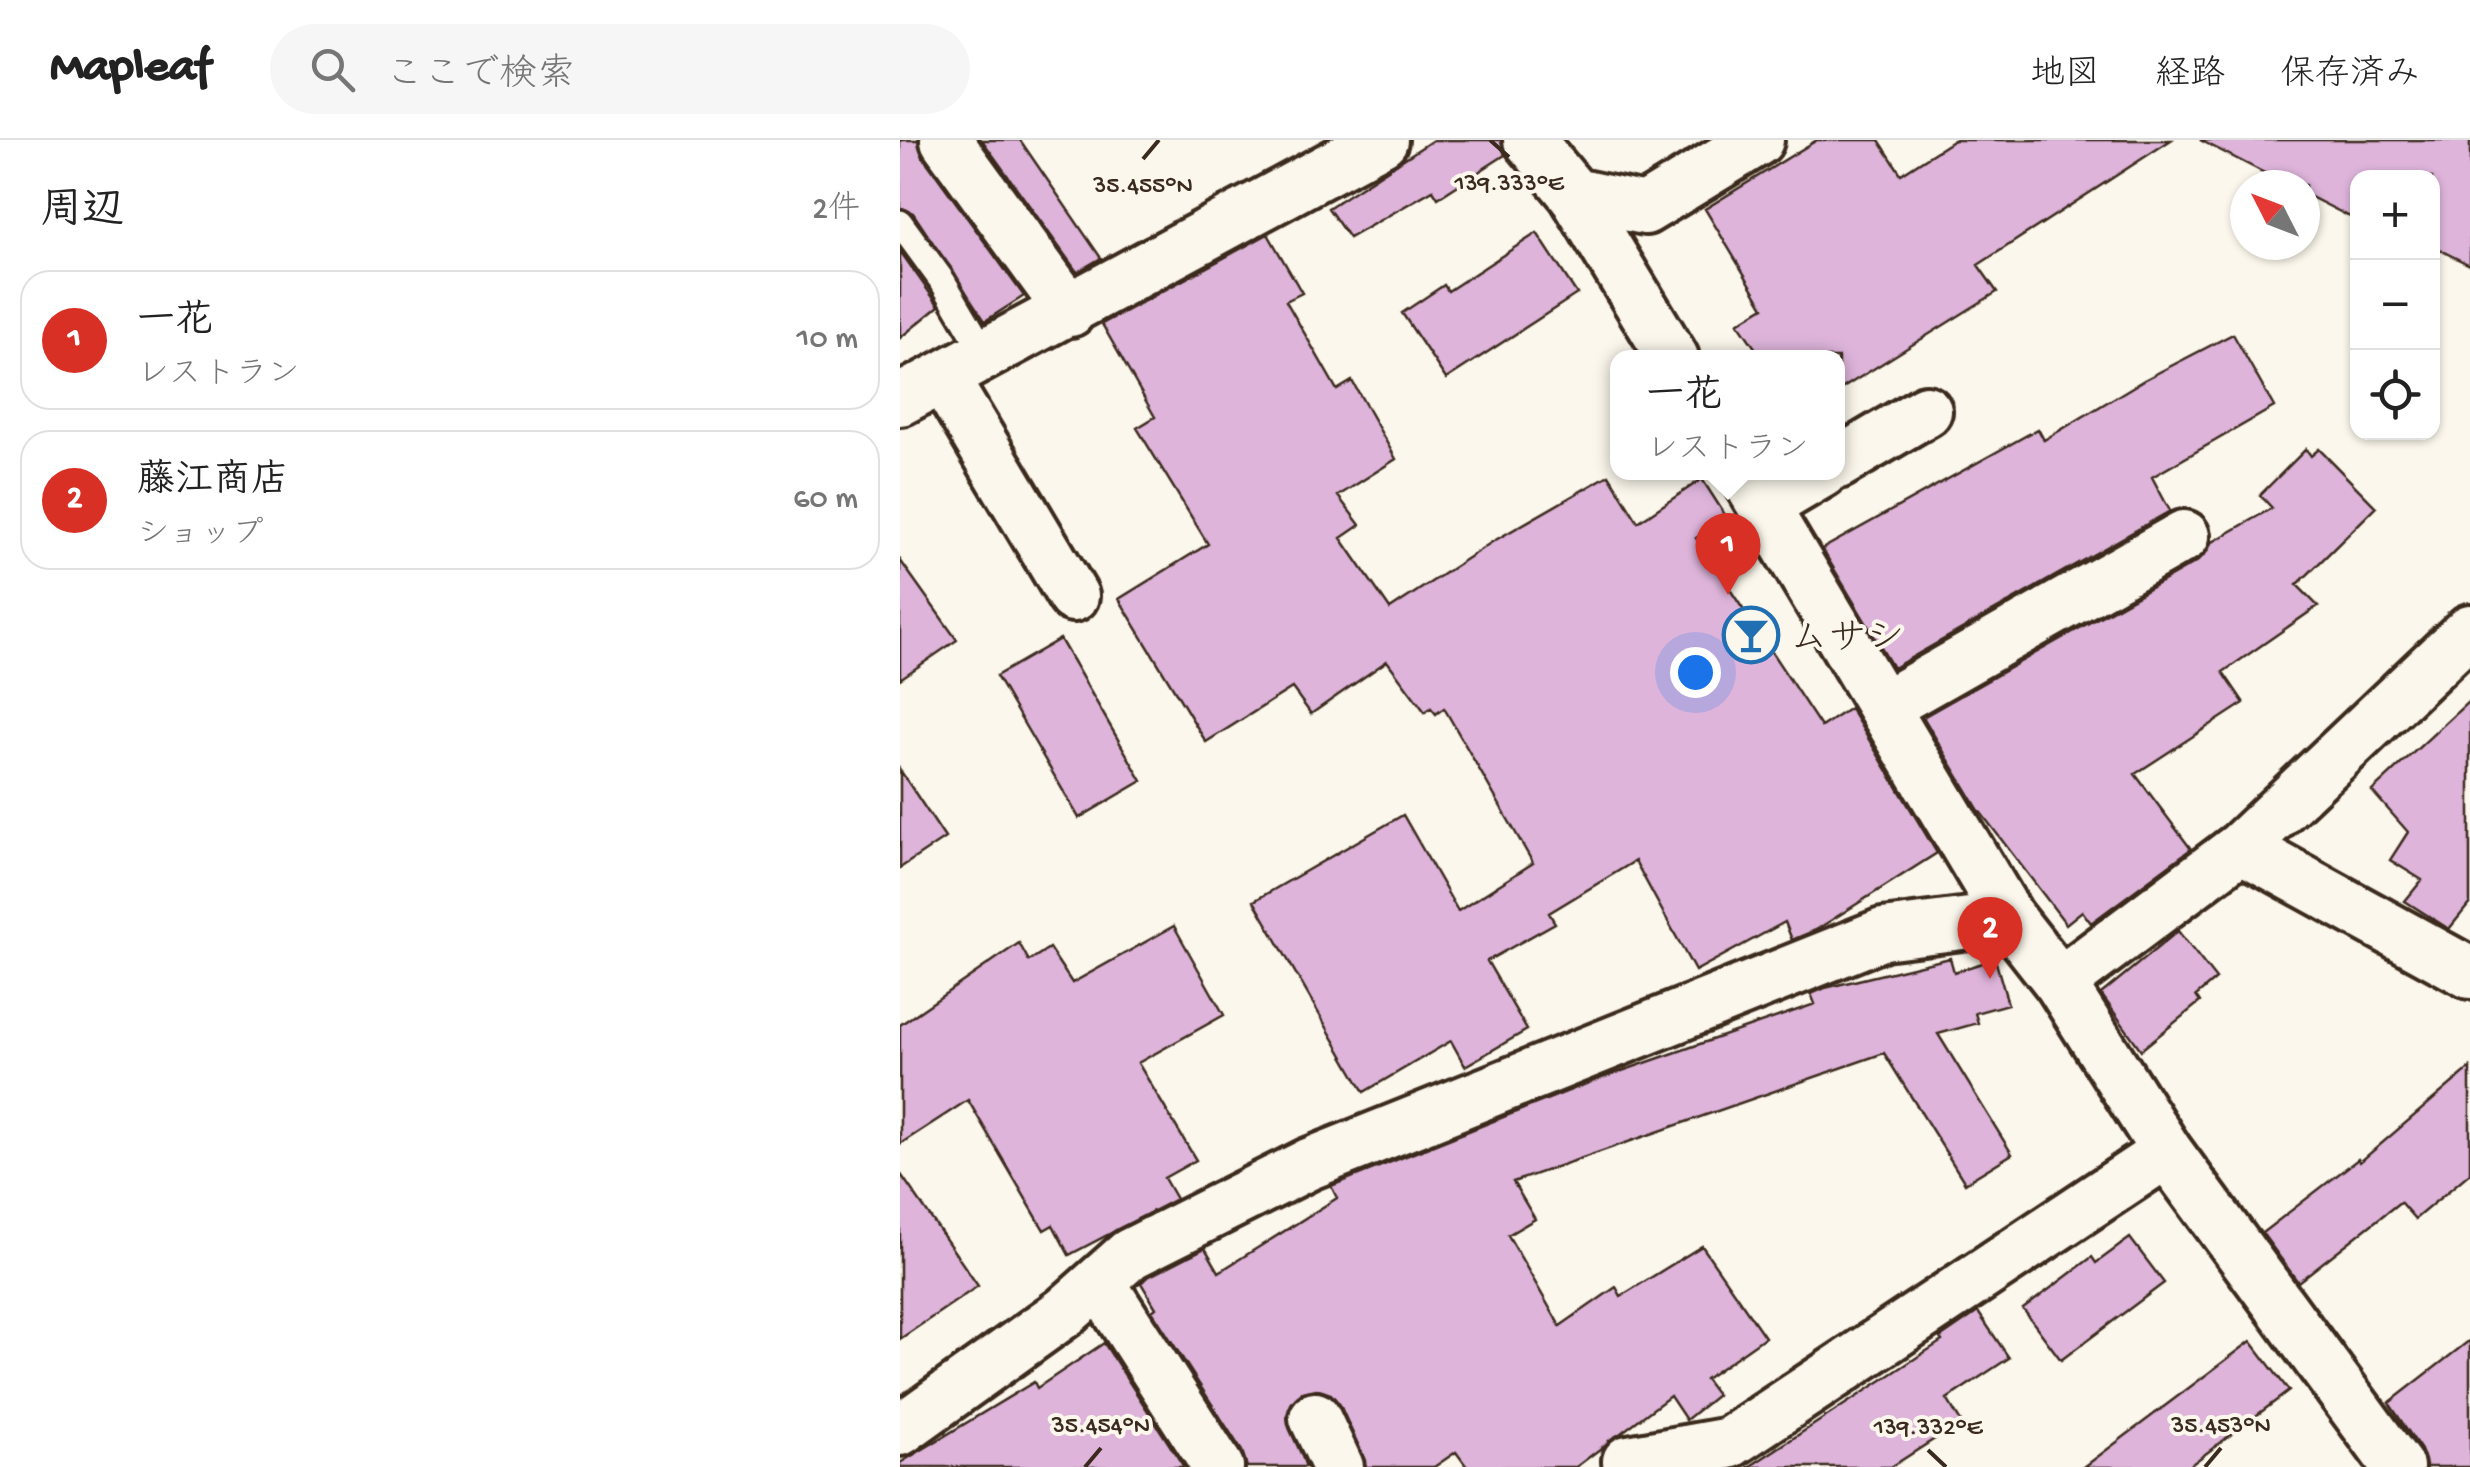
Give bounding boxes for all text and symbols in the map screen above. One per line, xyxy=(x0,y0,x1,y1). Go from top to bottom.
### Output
search box xyxy=(270,24,970,114)
text: Mapleaf xyxy=(50,41,210,98)
icon: search xyxy=(305,42,360,97)
text: ここで検索 xyxy=(385,55,575,99)
text: 地図 xyxy=(2030,56,2100,97)
text: 経路 xyxy=(2155,56,2225,97)
text: 保存済み xyxy=(2280,56,2420,97)
north arrow xyxy=(2230,170,2320,260)
map controls xyxy=(2350,170,2440,440)
button: + xyxy=(2350,170,2440,260)
text: 139.333°E xyxy=(1453,171,1565,200)
text: 35.455°N xyxy=(1092,173,1193,202)
text: 周辺 xyxy=(40,189,124,238)
text: 2件 xyxy=(812,192,860,230)
button: − xyxy=(2350,260,2440,350)
text: 一花 xyxy=(137,301,213,345)
text: 1 xyxy=(68,321,81,359)
text: 10 m xyxy=(797,321,858,359)
popup xyxy=(1610,350,1845,480)
button: locate xyxy=(2350,350,2440,440)
text: レストラン xyxy=(137,357,300,395)
text: 一花 xyxy=(1646,376,1722,420)
text: レストラン xyxy=(1646,432,1809,470)
text: 藤江商店 xyxy=(137,461,289,505)
text: 2 xyxy=(67,481,82,519)
text: 60 m xyxy=(793,481,858,519)
pin: 1 xyxy=(1696,512,1760,595)
text: ショップ xyxy=(137,517,264,555)
bar icon: ムサシ xyxy=(1721,605,1781,665)
place label: ムサシ xyxy=(1790,619,1904,663)
your location xyxy=(1670,647,1721,698)
pin: 2 xyxy=(1958,896,2022,979)
text: 35.454°N xyxy=(1051,1413,1150,1442)
text: 35.453°N xyxy=(2170,1413,2271,1442)
text: 139.332°E xyxy=(1873,1415,1984,1444)

